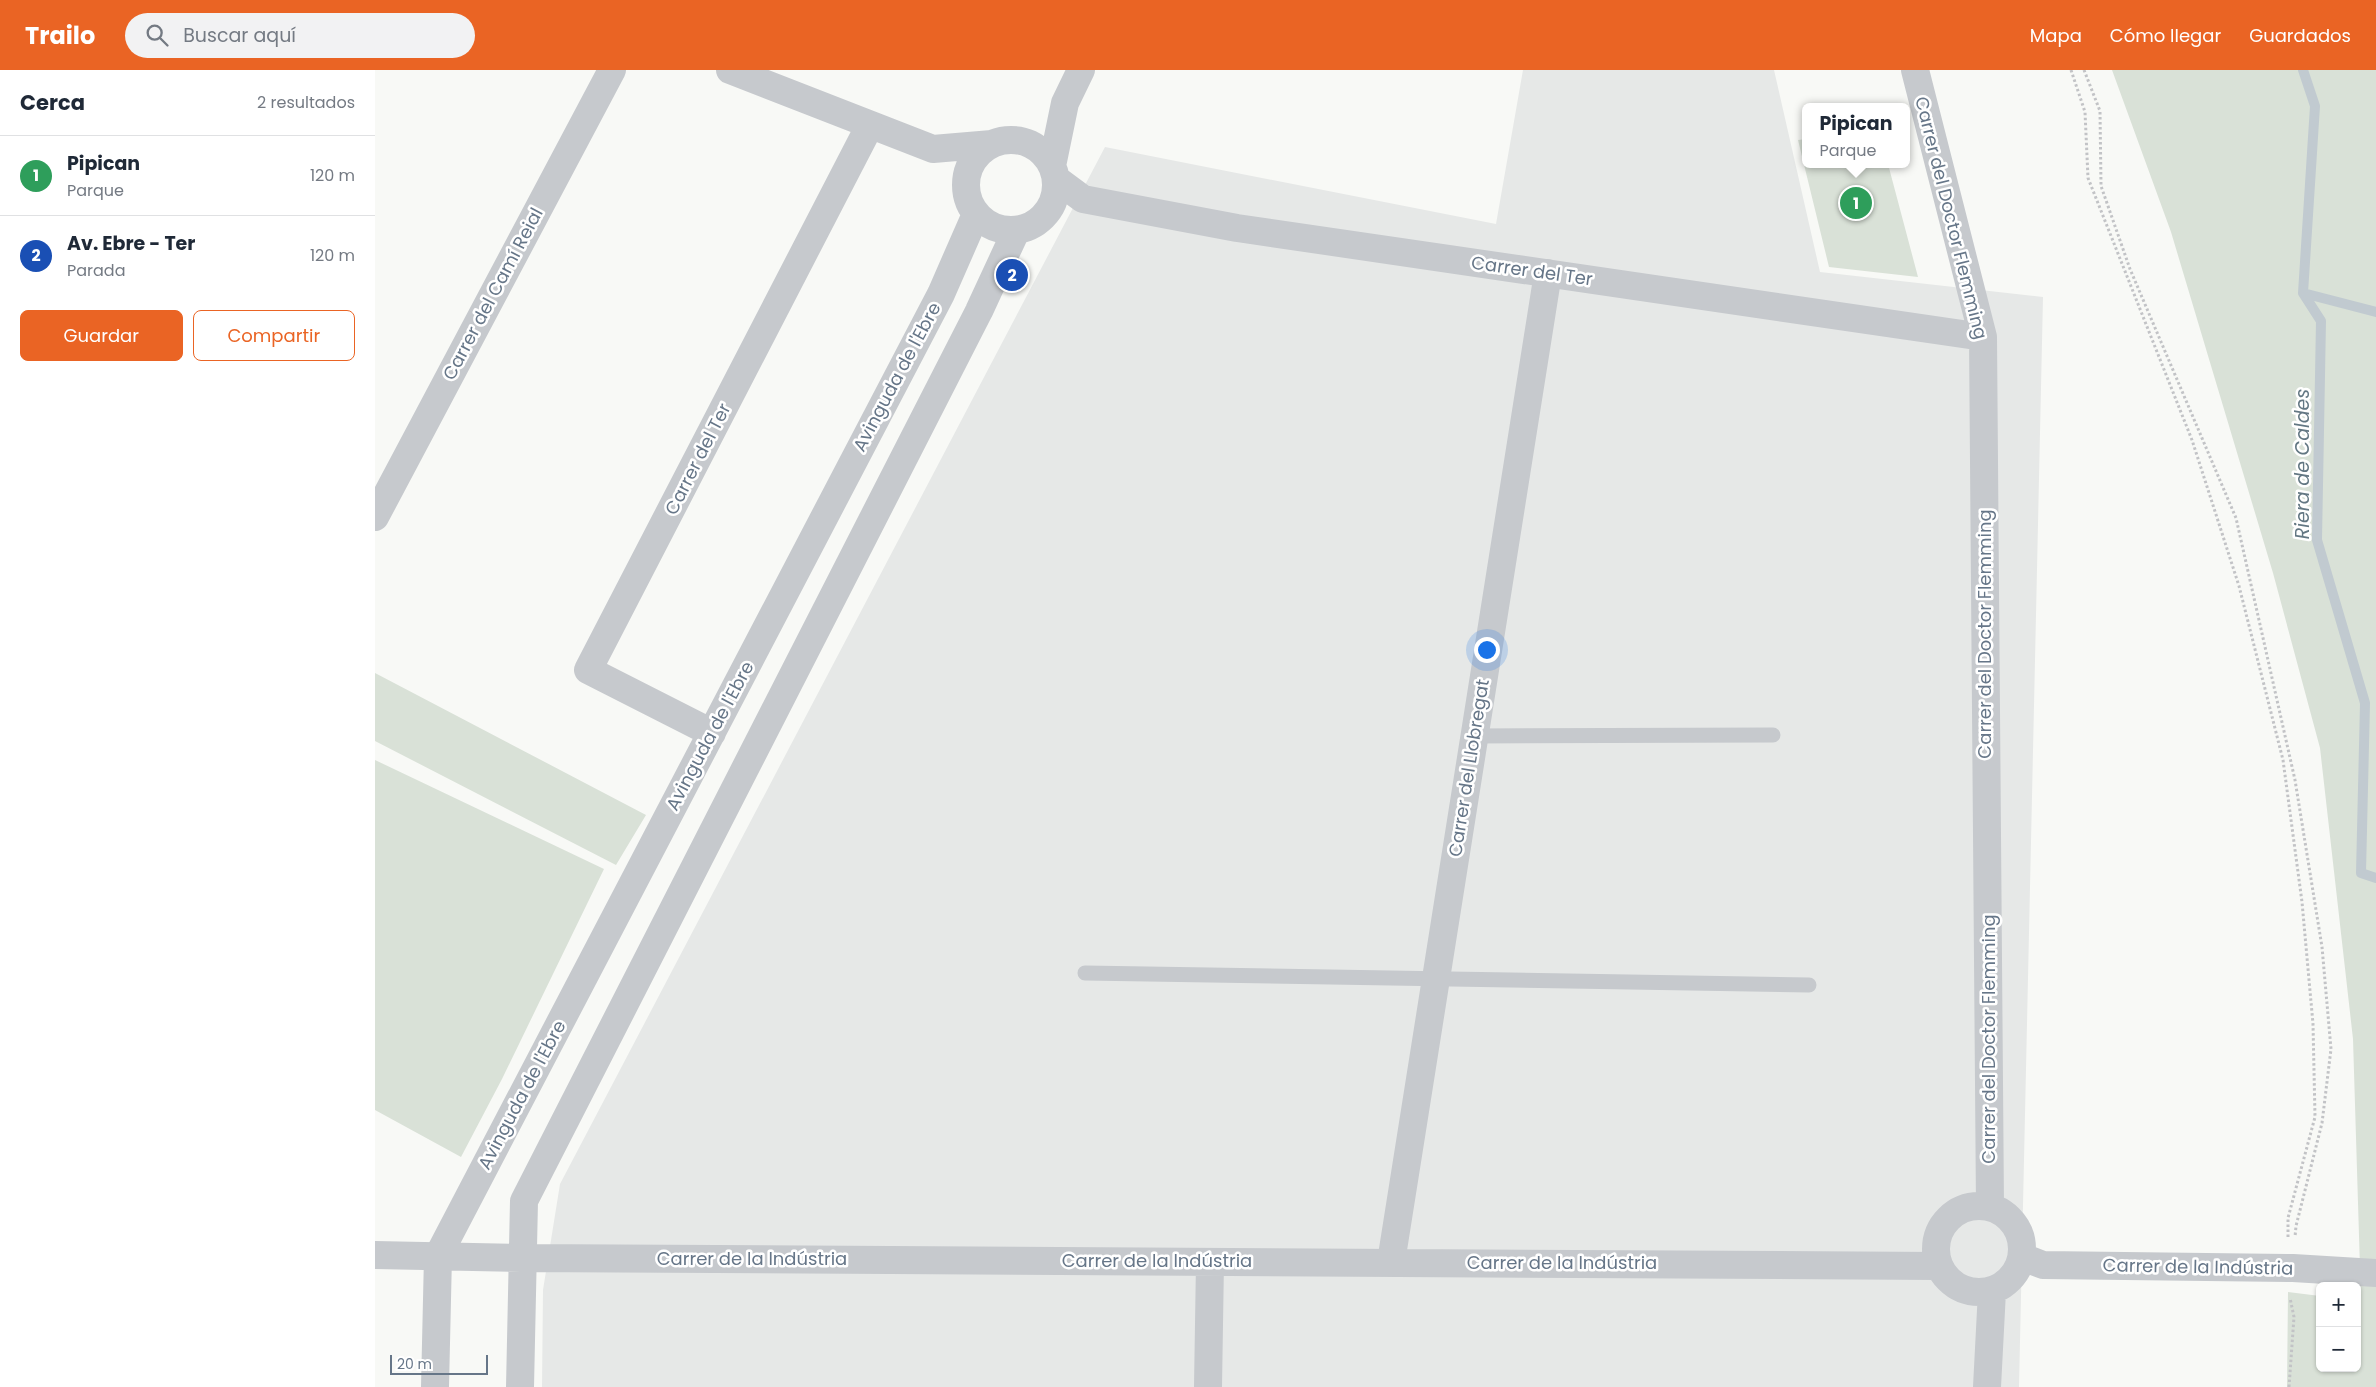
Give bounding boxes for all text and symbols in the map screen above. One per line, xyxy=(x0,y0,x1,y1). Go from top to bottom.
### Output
search box xyxy=(125,13,475,58)
text: Trailo xyxy=(25,19,95,52)
icon: search xyxy=(143,21,171,49)
text: Buscar aquí xyxy=(183,22,296,49)
text: Mapa xyxy=(2030,23,2082,48)
text: Cómo llegar xyxy=(2110,23,2221,48)
text: Guardados xyxy=(2249,23,2351,48)
text: Cerca xyxy=(20,88,85,117)
text: 2 resultados xyxy=(257,91,355,114)
street label: Carrer del Doctor Flemming xyxy=(1909,94,1994,342)
popup xyxy=(1802,103,1910,168)
text: Pipican xyxy=(1819,110,1893,137)
text: Parque xyxy=(1819,139,1876,162)
text: Pipican xyxy=(67,150,140,177)
text: 1 xyxy=(33,164,39,187)
text: 120 m xyxy=(310,164,355,187)
text: Parque xyxy=(67,179,124,202)
pin: 1 xyxy=(1840,184,1872,222)
street label: Carrer del Camí Reial xyxy=(437,203,549,384)
text: Av. Ebre - Ter xyxy=(67,230,195,257)
text: 2 xyxy=(31,244,41,267)
text: 120 m xyxy=(310,244,355,267)
street label: Carrer del Ter xyxy=(1470,250,1595,291)
pin: 2 xyxy=(996,256,1028,294)
text: Parada xyxy=(67,259,126,282)
street label: Avinguda de l'Ebre xyxy=(847,298,946,456)
button: Guardar xyxy=(20,310,183,361)
button: Compartir xyxy=(193,310,355,361)
water label: Riera de Caldes xyxy=(2289,389,2316,539)
street label: Carrer del Ter xyxy=(659,398,737,519)
street label: Carrer del Doctor Flemming xyxy=(1972,509,1997,759)
your location xyxy=(1474,637,1500,663)
street label: Avinguda de l'Ebre xyxy=(660,657,759,815)
street label: Carrer del Llobregat xyxy=(1442,677,1495,858)
street label: Carrer del Doctor Flemming xyxy=(1976,914,2001,1164)
street label: Avinguda de l'Ebre xyxy=(472,1016,571,1174)
street label: Carrer de la Indústria xyxy=(657,1246,847,1271)
street label: Carrer de la Indústria xyxy=(1062,1248,1252,1273)
street label: Carrer de la Indústria xyxy=(1467,1250,1657,1275)
street label: Carrer de la Indústria xyxy=(2103,1252,2294,1281)
map controls xyxy=(2316,1282,2361,1372)
button: + xyxy=(2316,1282,2361,1327)
button: − xyxy=(2316,1327,2361,1372)
scale bar xyxy=(390,1352,487,1375)
text: 20 m xyxy=(397,1354,432,1374)

